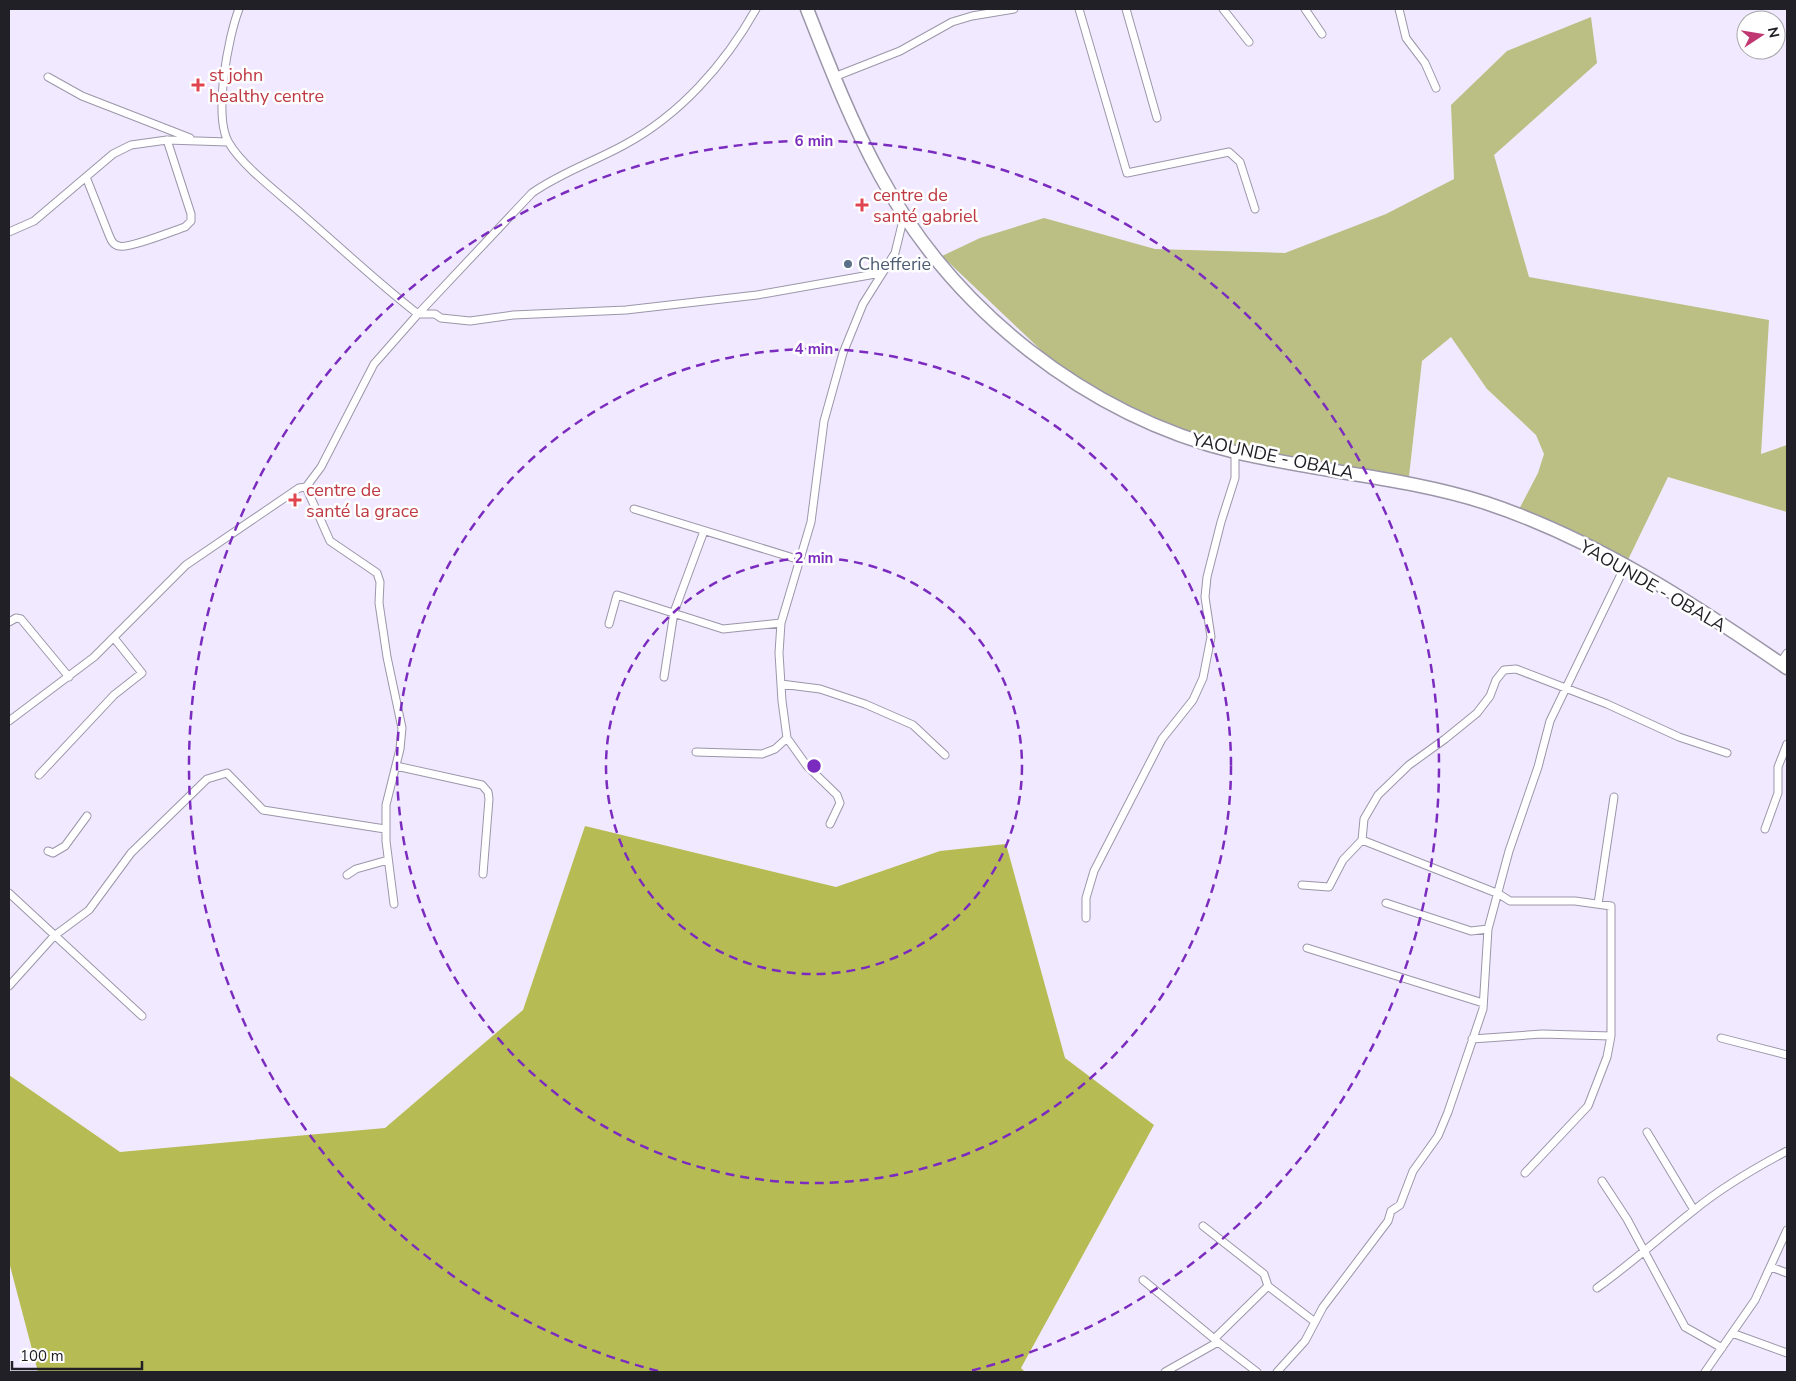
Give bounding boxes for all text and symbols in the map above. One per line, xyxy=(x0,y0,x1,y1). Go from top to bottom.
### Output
north arrow xyxy=(1736,10,1786,60)
text: N xyxy=(1763,25,1784,40)
place label: st john healthy centre xyxy=(209,63,324,108)
marker: st john healthy centre xyxy=(191,78,205,92)
text: 6 min xyxy=(795,131,833,151)
place label: centre de santé gabriel xyxy=(873,183,979,228)
marker: centre de santé gabriel xyxy=(855,198,869,212)
place label: Chefferie xyxy=(858,252,931,276)
marker: Chefferie xyxy=(842,258,854,270)
text: 4 min xyxy=(795,339,833,359)
street label: YAOUNDE - OBALA xyxy=(1189,427,1356,485)
place label: centre de santé la grace xyxy=(306,478,419,523)
marker: centre de santé la grace xyxy=(288,493,302,507)
street label: YAOUNDE - OBALA xyxy=(1575,534,1730,638)
text: 2 min xyxy=(795,548,833,568)
centre of rings xyxy=(805,757,823,775)
scale bar xyxy=(12,1338,142,1370)
text: 100 m xyxy=(20,1346,64,1366)

